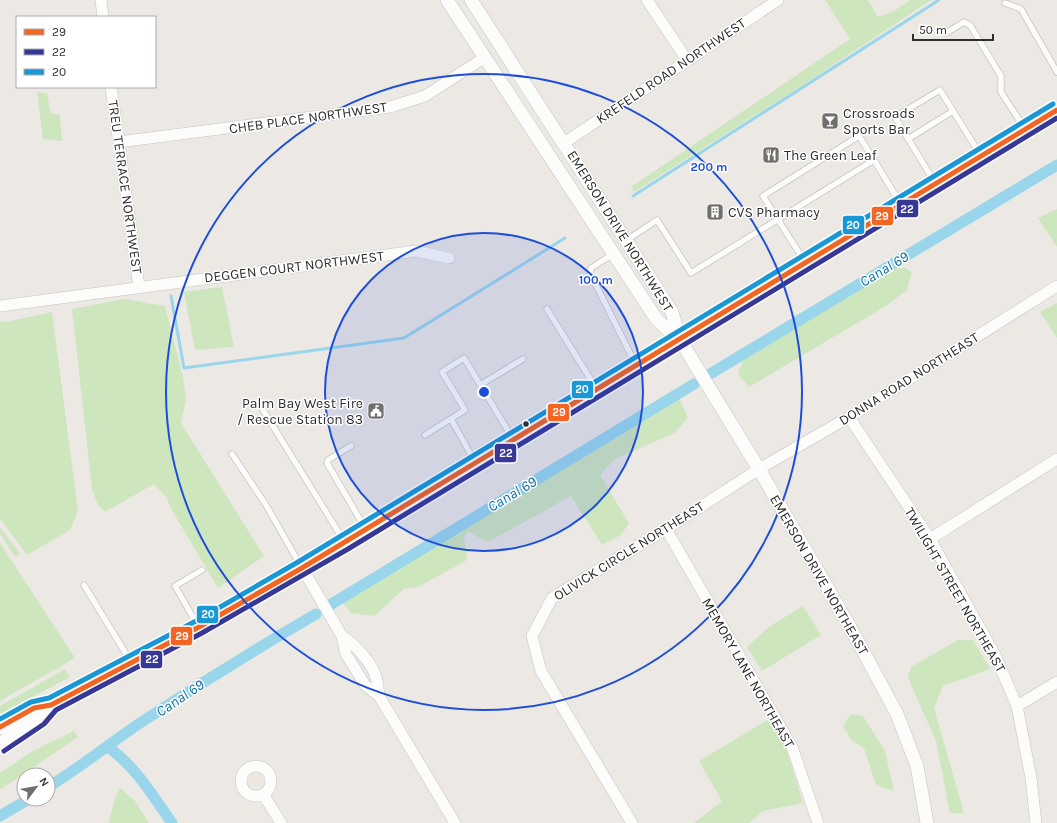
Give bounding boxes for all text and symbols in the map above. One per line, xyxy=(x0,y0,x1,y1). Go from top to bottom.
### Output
street label: KREFELD ROAD NORTHWEST xyxy=(593,14,749,128)
legend xyxy=(16,16,156,88)
scale bar xyxy=(913,16,993,42)
text: 50 m xyxy=(919,23,947,37)
text: 29 xyxy=(52,25,66,39)
text: 22 xyxy=(52,45,66,59)
text: 20 xyxy=(52,65,66,79)
street label: CHEB PLACE NORTHWEST xyxy=(228,98,388,138)
street label: TREU TERRACE NORTHWEST xyxy=(104,99,146,275)
place label: Crossroads Sports Bar xyxy=(843,105,915,138)
bar icon: Crossroads Sports Bar xyxy=(820,111,840,131)
restaurant icon: The Green Leaf xyxy=(761,145,781,165)
street label: EMERSON DRIVE NORTHWEST xyxy=(563,147,677,315)
place label: The Green Leaf xyxy=(784,147,877,164)
text: 200 m xyxy=(691,160,727,174)
line badge: 22 xyxy=(896,199,919,218)
building icon: CVS Pharmacy xyxy=(705,202,725,222)
text: 22 xyxy=(900,203,914,216)
place label: CVS Pharmacy xyxy=(728,204,820,221)
line badge: 29 xyxy=(871,206,894,226)
text: 29 xyxy=(875,210,889,223)
line badge: 20 xyxy=(842,215,865,235)
text: 20 xyxy=(846,219,860,232)
water label: Canal 69 xyxy=(856,247,912,291)
street label: DEGGEN COURT NORTHWEST xyxy=(203,248,385,286)
text: 100 m xyxy=(579,273,613,287)
street label: DONNA ROAD NORTHEAST xyxy=(836,329,982,429)
line badge: 20 xyxy=(571,380,594,399)
text: 20 xyxy=(575,383,589,396)
centre of rings xyxy=(477,385,491,399)
place label: Palm Bay West Fire / Rescue Station 83 xyxy=(237,395,363,428)
public building icon: Palm Bay West Fire / Rescue Station 83 xyxy=(366,401,386,421)
line badge: 29 xyxy=(547,403,570,422)
text: 29 xyxy=(552,406,566,419)
unlabelled marker xyxy=(521,419,531,429)
line badge: 22 xyxy=(494,443,517,463)
text: 22 xyxy=(499,447,513,460)
water label: Canal 69 xyxy=(484,472,540,516)
street label: EMERSON DRIVE NORTHEAST xyxy=(766,492,872,658)
street label: OLIVICK CIRCLE NORTHEAST xyxy=(551,498,707,604)
street label: TWILIGHT STREET NORTHEAST xyxy=(901,504,1009,676)
street label: MEMORY LANE NORTHEAST xyxy=(698,595,798,751)
line badge: 20 xyxy=(196,605,219,624)
text: 20 xyxy=(201,608,215,621)
line badge: 29 xyxy=(170,626,193,646)
text: 29 xyxy=(175,630,189,643)
line badge: 22 xyxy=(140,650,163,669)
text: 22 xyxy=(145,653,159,666)
water label: Canal 69 xyxy=(153,675,208,721)
north arrow xyxy=(16,767,56,807)
text: N xyxy=(36,775,52,789)

